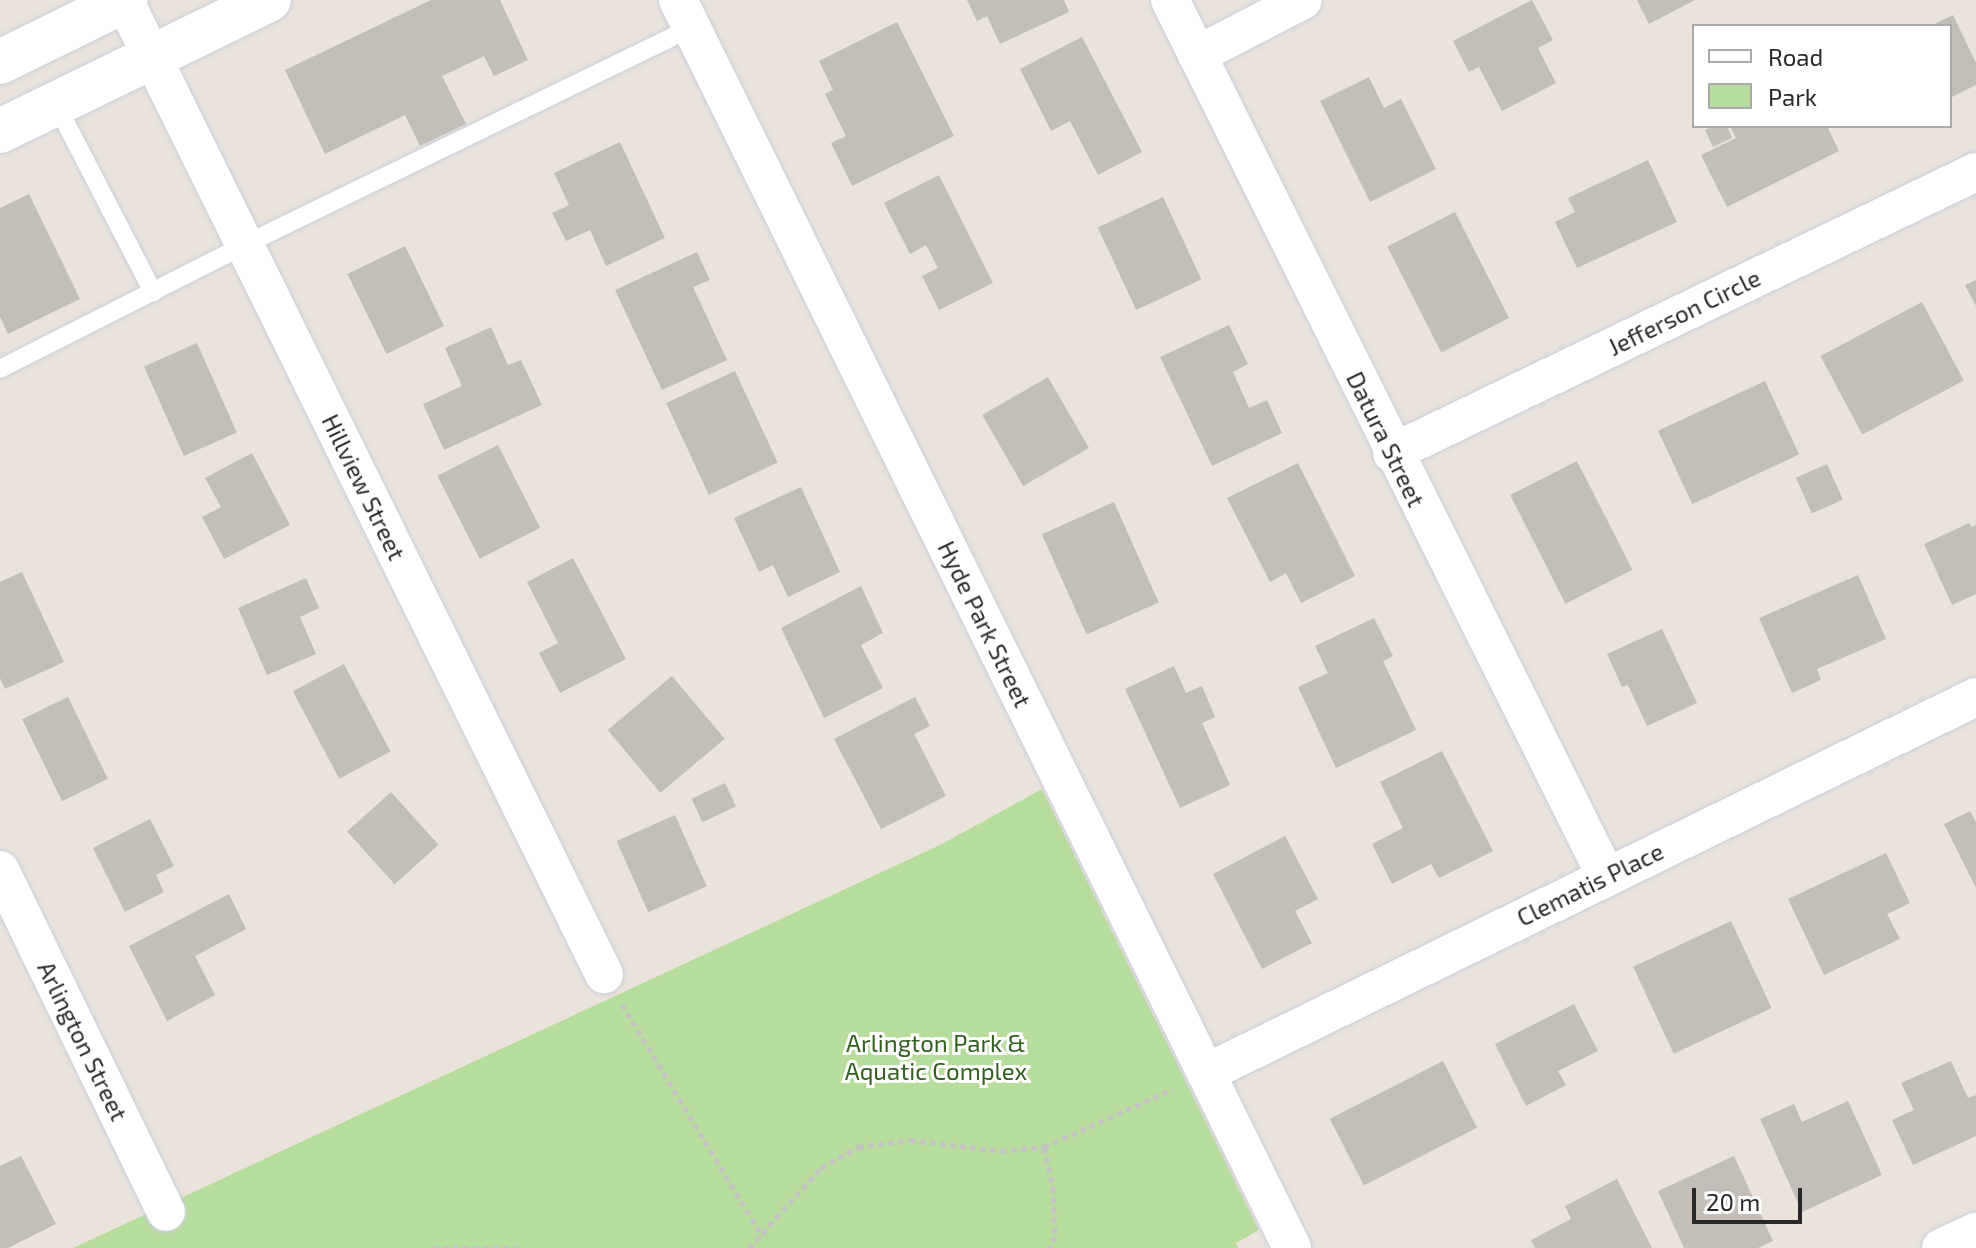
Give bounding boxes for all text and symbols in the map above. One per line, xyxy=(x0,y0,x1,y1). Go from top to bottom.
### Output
legend xyxy=(1692,24,1952,128)
text: Road xyxy=(1768,42,1823,71)
text: Park xyxy=(1768,82,1817,111)
street label: Jefferson Circle xyxy=(1603,263,1765,361)
street label: Datura Street xyxy=(1341,367,1431,511)
street label: Hillview Street xyxy=(316,409,412,565)
street label: Hyde Park Street xyxy=(932,536,1038,712)
street label: Clematis Place xyxy=(1512,836,1668,932)
street label: Arlington Street xyxy=(32,957,134,1125)
park label: Arlington Park & Aquatic Complex xyxy=(845,1029,1027,1085)
scale bar xyxy=(1696,1172,1806,1222)
text: 20 m xyxy=(1706,1187,1760,1216)

